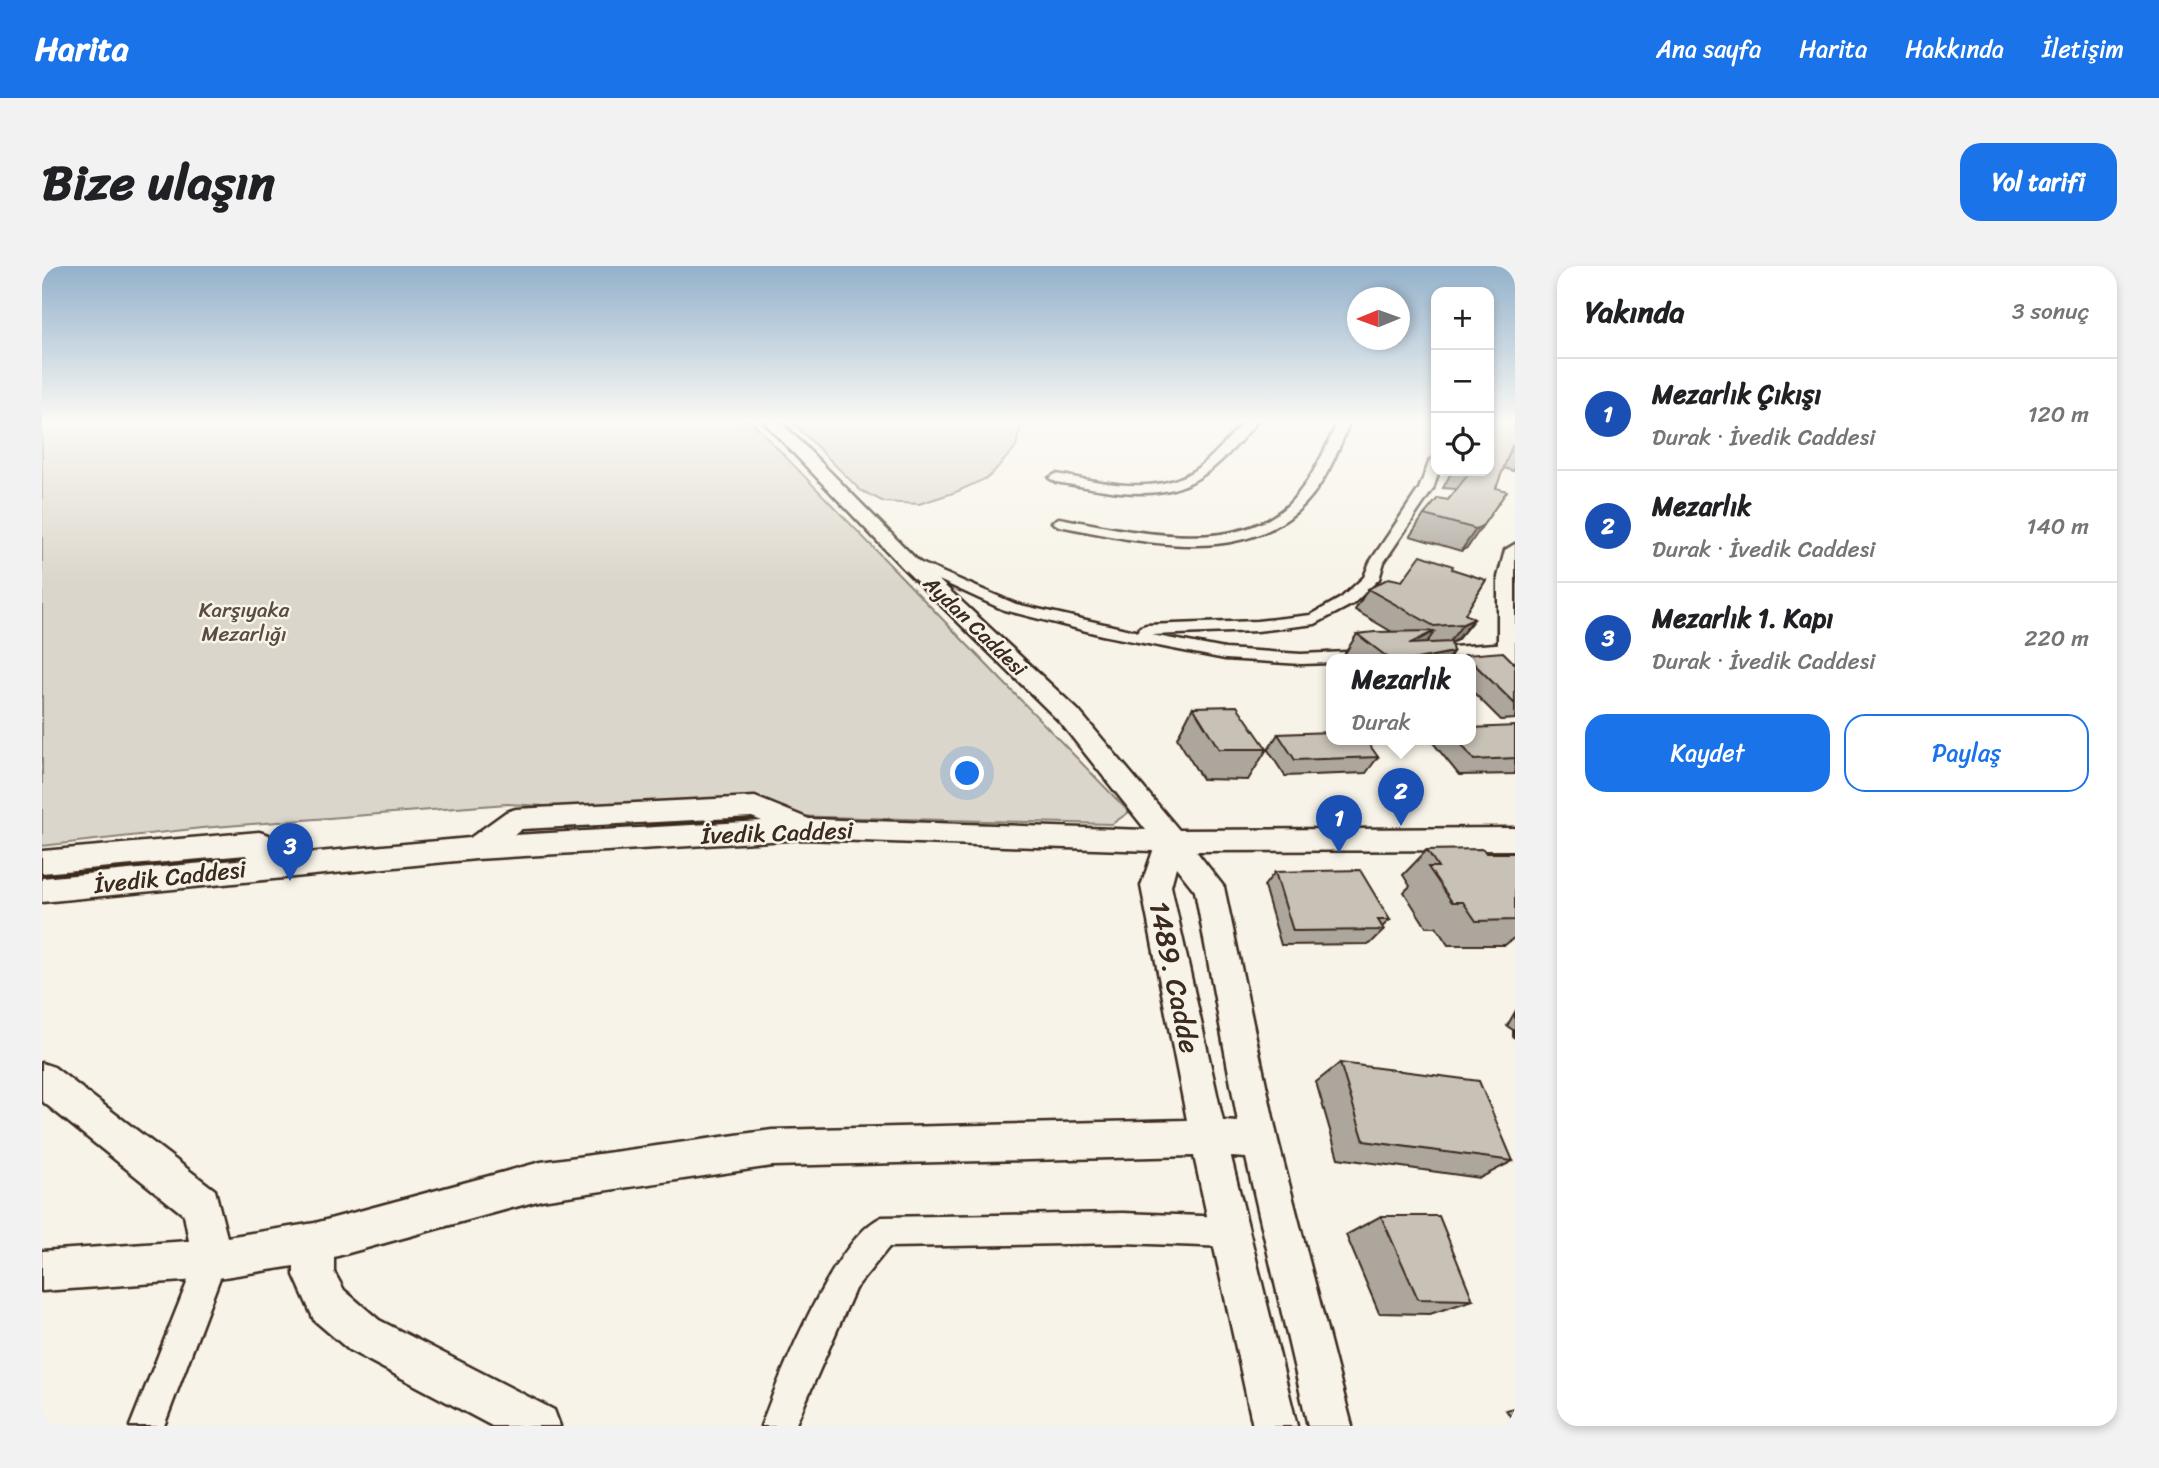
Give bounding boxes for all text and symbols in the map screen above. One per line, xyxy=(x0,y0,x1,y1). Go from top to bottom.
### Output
text: Harita xyxy=(35,20,129,78)
text: Ana sayfa xyxy=(1656,28,1761,70)
text: Harita xyxy=(1799,28,1867,70)
text: Hakkında xyxy=(1905,28,2004,70)
text: İletişim xyxy=(2042,28,2124,70)
text: Bize ulaşın xyxy=(42,139,275,226)
button: Yol tarifi xyxy=(1960,143,2117,221)
text: Yakında xyxy=(1585,285,1685,339)
north arrow xyxy=(1347,287,1410,350)
map controls xyxy=(1431,287,1494,476)
button: + xyxy=(1431,287,1494,350)
text: 3 sonuç xyxy=(2012,291,2089,332)
button: − xyxy=(1431,350,1494,413)
text: Mezarlık Çıkışı xyxy=(1652,371,1821,417)
text: 1 xyxy=(1603,394,1613,435)
text: 120 m xyxy=(2028,394,2089,435)
button: locate xyxy=(1431,413,1494,476)
text: Durak · İvedik Caddesi xyxy=(1652,417,1875,458)
text: Mezarlık xyxy=(1652,483,1751,529)
text: 2 xyxy=(1601,506,1615,547)
text: 140 m xyxy=(2027,506,2089,547)
text: Durak · İvedik Caddesi xyxy=(1652,529,1875,570)
street label: Aydan Caddesi xyxy=(913,565,1037,687)
park label: Karşıyaka Mezarlığı xyxy=(199,591,290,653)
text: Mezarlık 1. Kapı xyxy=(1652,595,1833,641)
text: 3 xyxy=(1602,618,1614,659)
text: 220 m xyxy=(2024,618,2089,659)
text: Durak · İvedik Caddesi xyxy=(1652,641,1875,682)
popup xyxy=(1326,654,1476,745)
text: Mezarlık xyxy=(1351,656,1451,702)
text: Durak xyxy=(1351,702,1411,743)
button: Kaydet xyxy=(1585,714,1830,792)
button: Paylaş xyxy=(1844,714,2089,792)
your location xyxy=(950,756,984,790)
pin: 2 xyxy=(1378,768,1424,826)
pin: 1 xyxy=(1316,795,1362,853)
street label: İvedik Caddesi xyxy=(699,809,855,857)
pin: 3 xyxy=(267,823,313,881)
street label: İvedik Caddesi xyxy=(91,848,249,906)
street label: 1489. Cadde xyxy=(1134,896,1215,1058)

